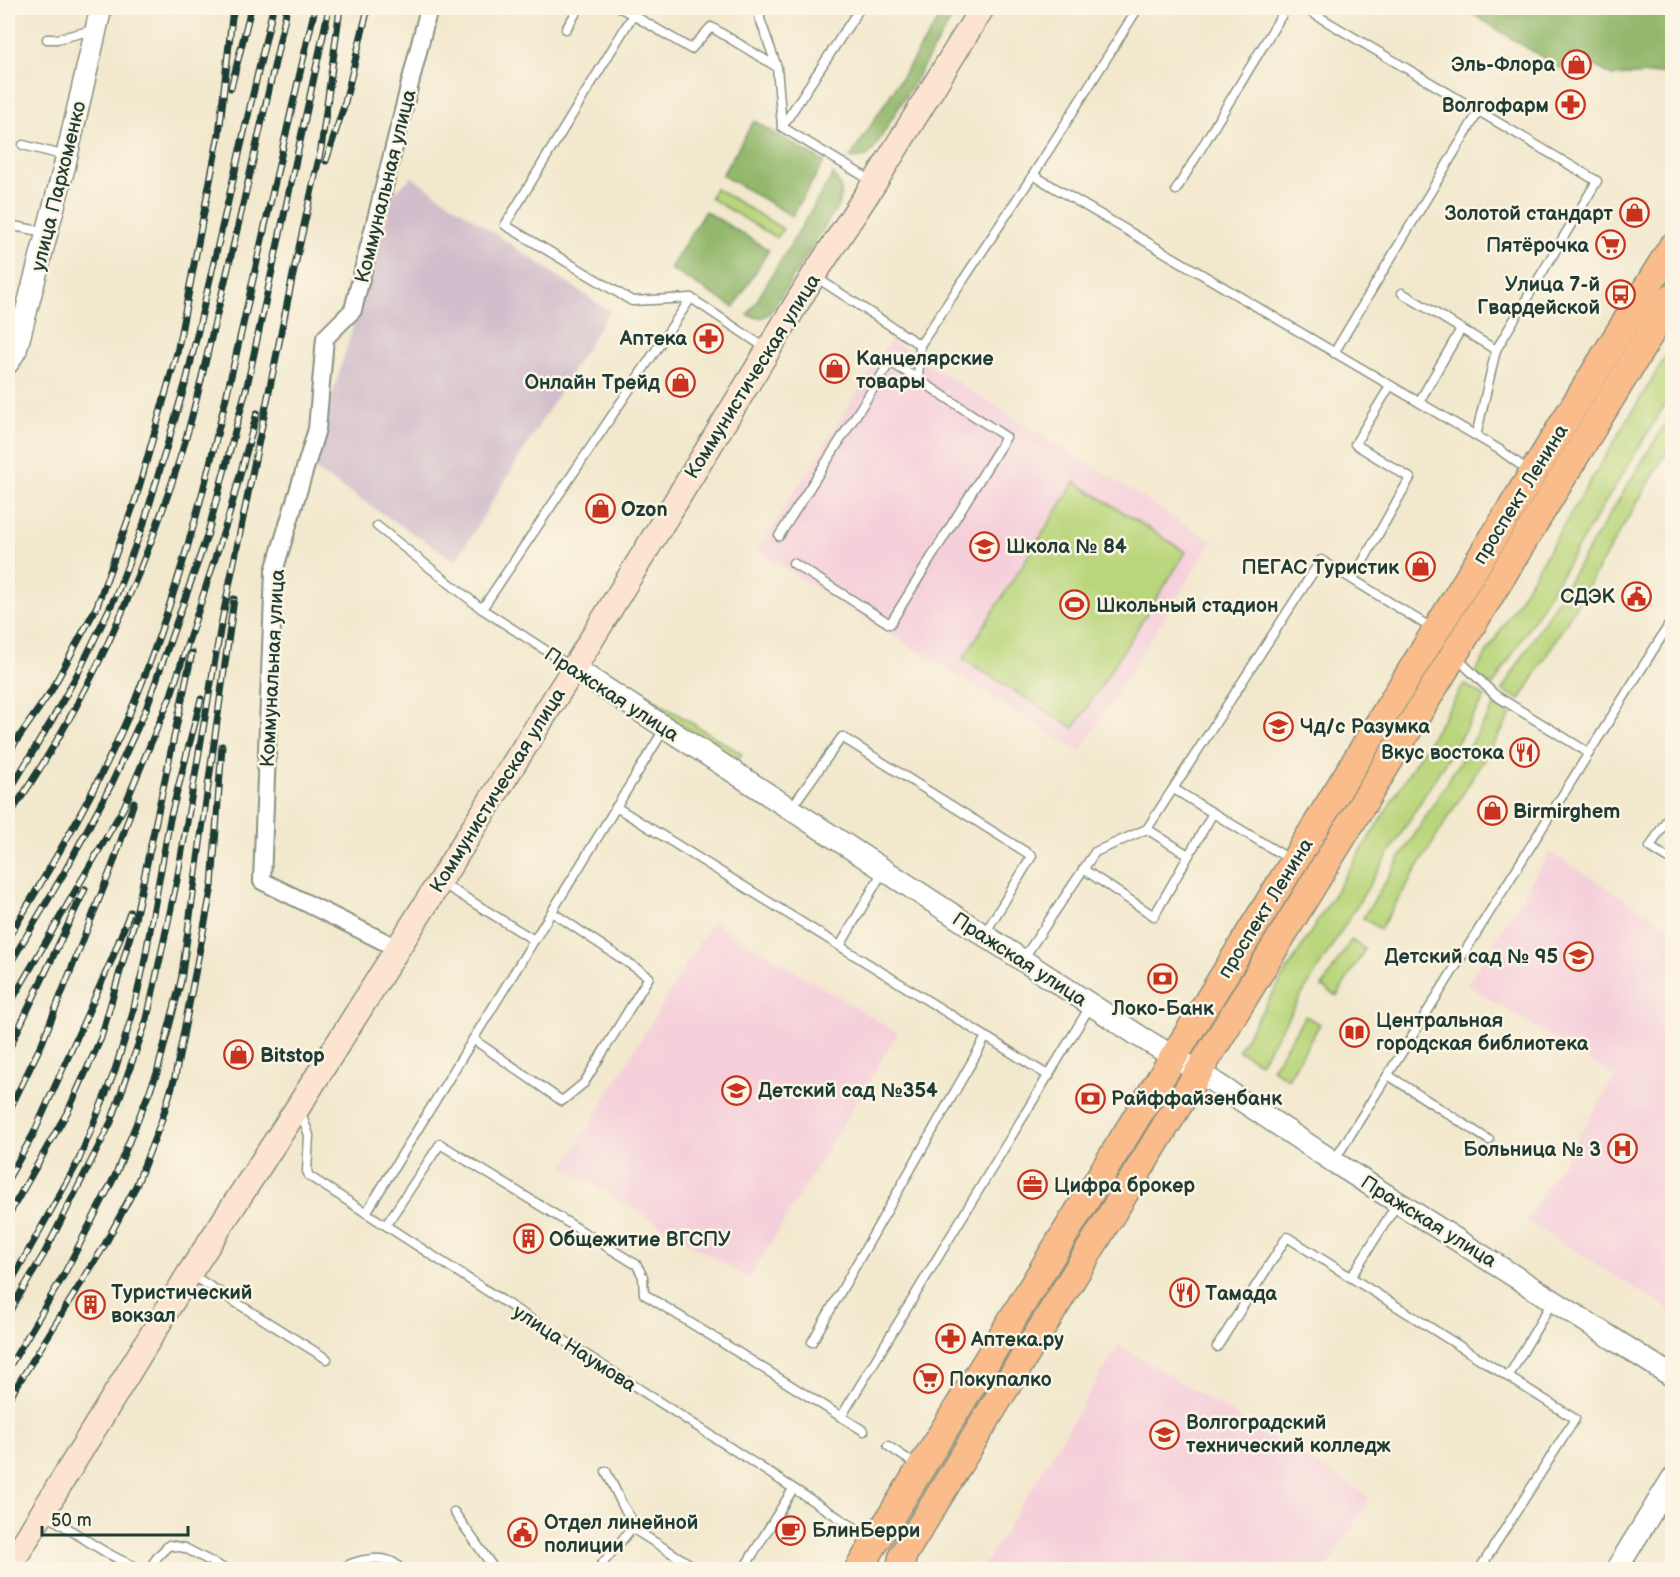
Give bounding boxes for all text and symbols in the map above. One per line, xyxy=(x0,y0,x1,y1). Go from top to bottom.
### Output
shop icon: Эль-Флора xyxy=(1560,48,1592,80)
place label: Эль-Флора xyxy=(1451,53,1555,77)
street label: Коммунальная улица xyxy=(350,87,422,285)
pharmacy icon: Волгофарм xyxy=(1554,89,1586,121)
place label: Волгофарм xyxy=(1442,94,1549,118)
street label: улица Пархоменко xyxy=(26,99,92,274)
shop icon: Золотой стандарт xyxy=(1618,197,1650,229)
place label: Золотой стандарт xyxy=(1444,202,1613,226)
supermarket icon: Пятёрочка xyxy=(1594,229,1626,261)
place label: Пятёрочка xyxy=(1486,234,1589,258)
street label: Коммунистическая улица xyxy=(680,270,826,483)
place label: Улица 7-й Гвардейской xyxy=(1477,273,1600,320)
bus stop icon: Улица 7-й Гвардейской xyxy=(1605,279,1637,311)
pharmacy icon: Аптека xyxy=(692,322,724,354)
place label: Аптека xyxy=(619,327,687,351)
place label: Канцелярские товары xyxy=(856,347,994,394)
shop icon: Канцелярские товары xyxy=(819,353,851,385)
shop icon: Онлайн Трейд xyxy=(665,366,697,398)
place label: Онлайн Трейд xyxy=(524,371,660,395)
street label: проспект Ленина xyxy=(1468,420,1574,569)
shop icon: Ozon xyxy=(584,493,616,525)
place label: Ozon xyxy=(621,498,668,522)
school or university icon: Школа № 84 xyxy=(969,530,1001,562)
place label: Школа № 84 xyxy=(1006,535,1127,559)
shop icon: ПЕГАС Туристик xyxy=(1404,551,1436,583)
place label: ПЕГАС Туристик xyxy=(1241,556,1399,580)
street label: Коммунальная улица xyxy=(256,568,290,768)
public building icon: СДЭК xyxy=(1620,580,1652,612)
place label: СДЭК xyxy=(1560,585,1616,609)
sports icon: Школьный стадион xyxy=(1059,589,1091,621)
place label: Школьный стадион xyxy=(1096,594,1278,618)
street label: Пражская улица xyxy=(540,642,683,747)
street label: Коммунистическая улица xyxy=(425,684,571,897)
school or university icon: Чд/с Разумка xyxy=(1263,710,1295,742)
place label: Чд/с Разумка xyxy=(1300,715,1430,739)
restaurant icon: Вкус востока xyxy=(1509,736,1541,768)
place label: Вкус востока xyxy=(1381,741,1504,765)
shop icon: Birmirghem xyxy=(1476,795,1508,827)
place label: Birmirghem xyxy=(1513,800,1620,824)
street label: проспект Ленина xyxy=(1213,834,1319,983)
street label: Пражская улица xyxy=(948,907,1091,1012)
school or university icon: Детский сад № 95 xyxy=(1563,940,1595,972)
place label: Детский сад № 95 xyxy=(1385,945,1558,969)
bank icon: Локо-Банк xyxy=(1147,962,1179,994)
place label: Локо-Банк xyxy=(1111,997,1214,1021)
place label: Центральная городская библиотека xyxy=(1376,1009,1589,1056)
library icon: Центральная городская библиотека xyxy=(1339,1016,1371,1048)
shop icon: Bitstop xyxy=(223,1039,255,1071)
place label: Bitstop xyxy=(260,1044,325,1068)
school or university icon: Детский сад №354 xyxy=(721,1074,753,1106)
place label: Детский сад №354 xyxy=(758,1079,938,1103)
bank icon: Райффайзенбанк xyxy=(1074,1082,1106,1114)
place label: Райффайзенбанк xyxy=(1111,1087,1282,1111)
hospital icon: Больница № 3 xyxy=(1606,1133,1638,1165)
place label: Больница № 3 xyxy=(1463,1138,1601,1162)
office icon: Цифра брокер xyxy=(1017,1169,1049,1201)
street label: Пражская улица xyxy=(1356,1170,1501,1273)
place label: Цифра брокер xyxy=(1054,1174,1195,1198)
building icon: Общежитие ВГСПУ xyxy=(512,1223,544,1255)
place label: Общежитие ВГСПУ xyxy=(549,1228,731,1252)
restaurant icon: Тамада xyxy=(1168,1277,1200,1309)
place label: Туристический вокзал xyxy=(111,1281,252,1328)
place label: Тамада xyxy=(1205,1282,1277,1306)
building icon: Туристический вокзал xyxy=(74,1288,106,1320)
street label: улица Наумова xyxy=(508,1300,641,1398)
pharmacy icon: Аптека.ру xyxy=(934,1323,966,1355)
place label: Аптека.ру xyxy=(970,1328,1064,1352)
supermarket icon: Покупалко xyxy=(912,1363,944,1395)
place label: Покупалко xyxy=(949,1368,1052,1392)
place label: Волгоградский технический колледж xyxy=(1186,1411,1392,1458)
school or university icon: Волгоградский технический колледж xyxy=(1149,1418,1181,1450)
scale bar xyxy=(42,1499,188,1537)
text: 50 m xyxy=(51,1510,92,1531)
place label: Отдел линейной полиции xyxy=(544,1511,698,1558)
cafe icon: БлинБерри xyxy=(775,1514,807,1546)
public building icon: Отдел линейной полиции xyxy=(507,1517,539,1549)
place label: БлинБерри xyxy=(812,1519,920,1543)

